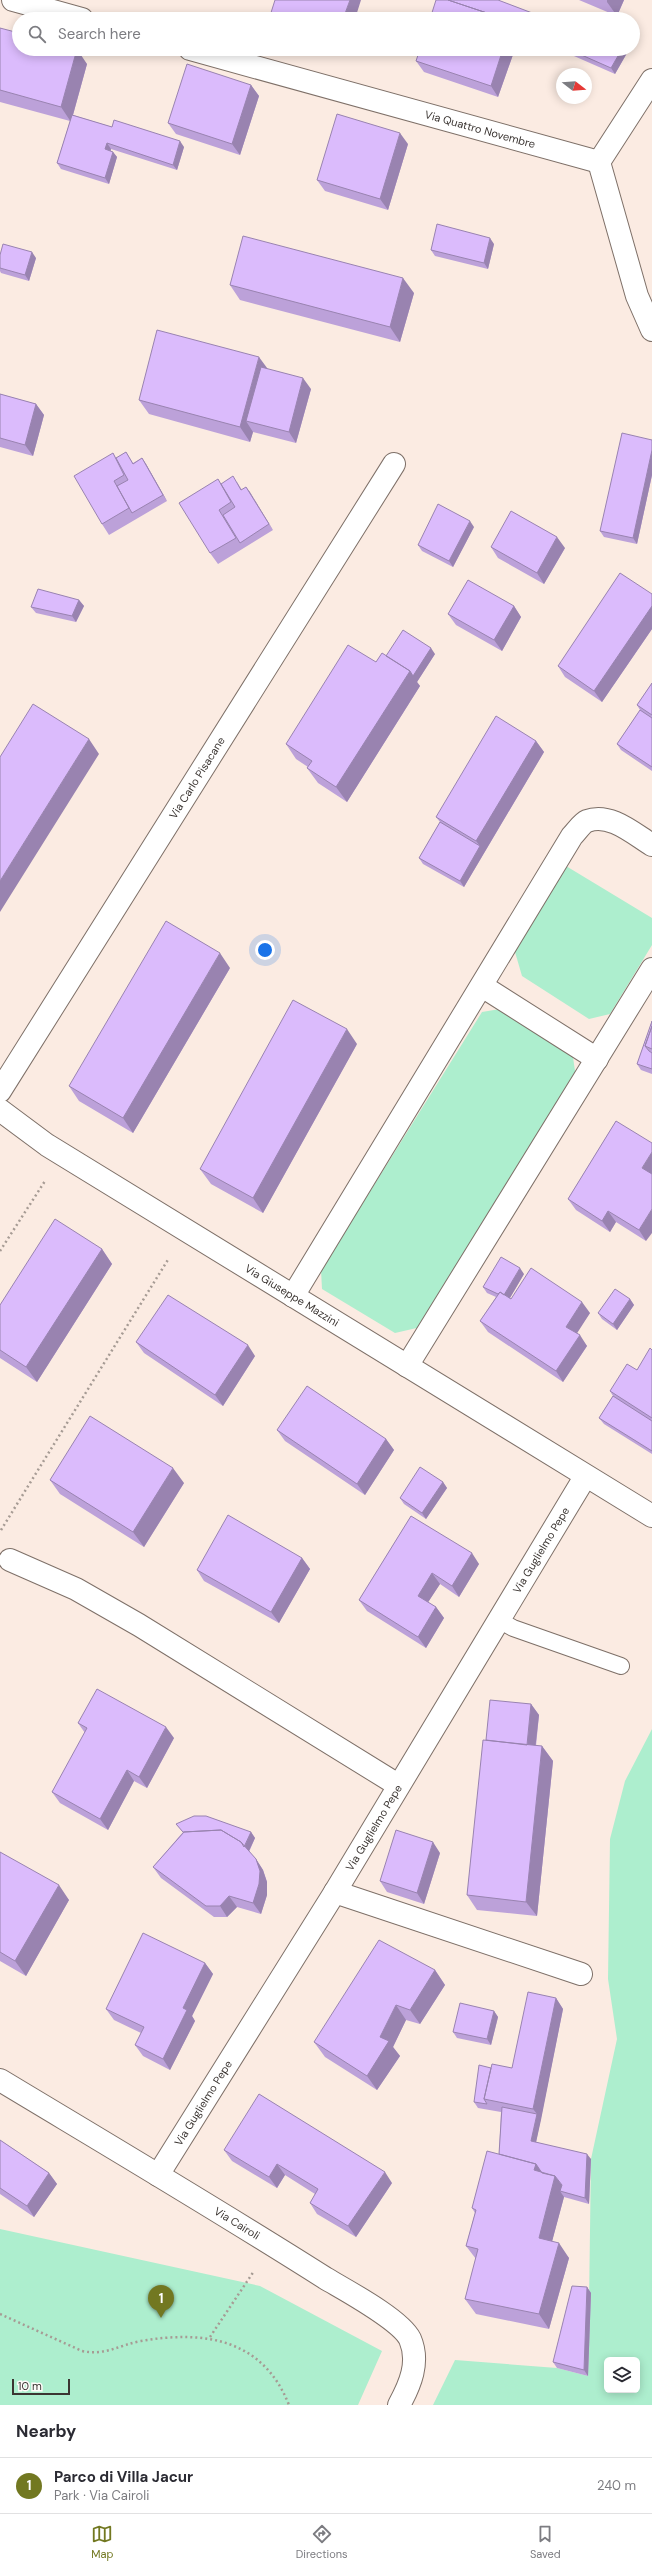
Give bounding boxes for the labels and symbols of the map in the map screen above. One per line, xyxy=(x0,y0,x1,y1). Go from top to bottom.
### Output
north arrow xyxy=(556,68,592,104)
street label: Via Quattro Novembre xyxy=(423,107,537,151)
street label: Via Carlo Pisacane xyxy=(166,734,228,821)
your location xyxy=(255,940,275,960)
street label: Via Giuseppe Mazzini xyxy=(242,1261,342,1329)
street label: Via Guglielmo Pepe xyxy=(510,1504,572,1596)
street label: Via Guglielmo Pepe xyxy=(342,1782,405,1873)
street label: Via Guglielmo Pepe xyxy=(171,2058,235,2148)
street label: Via Cairoli xyxy=(212,2204,263,2242)
pin: 1 xyxy=(148,2285,174,2318)
scale bar xyxy=(12,2377,70,2396)

